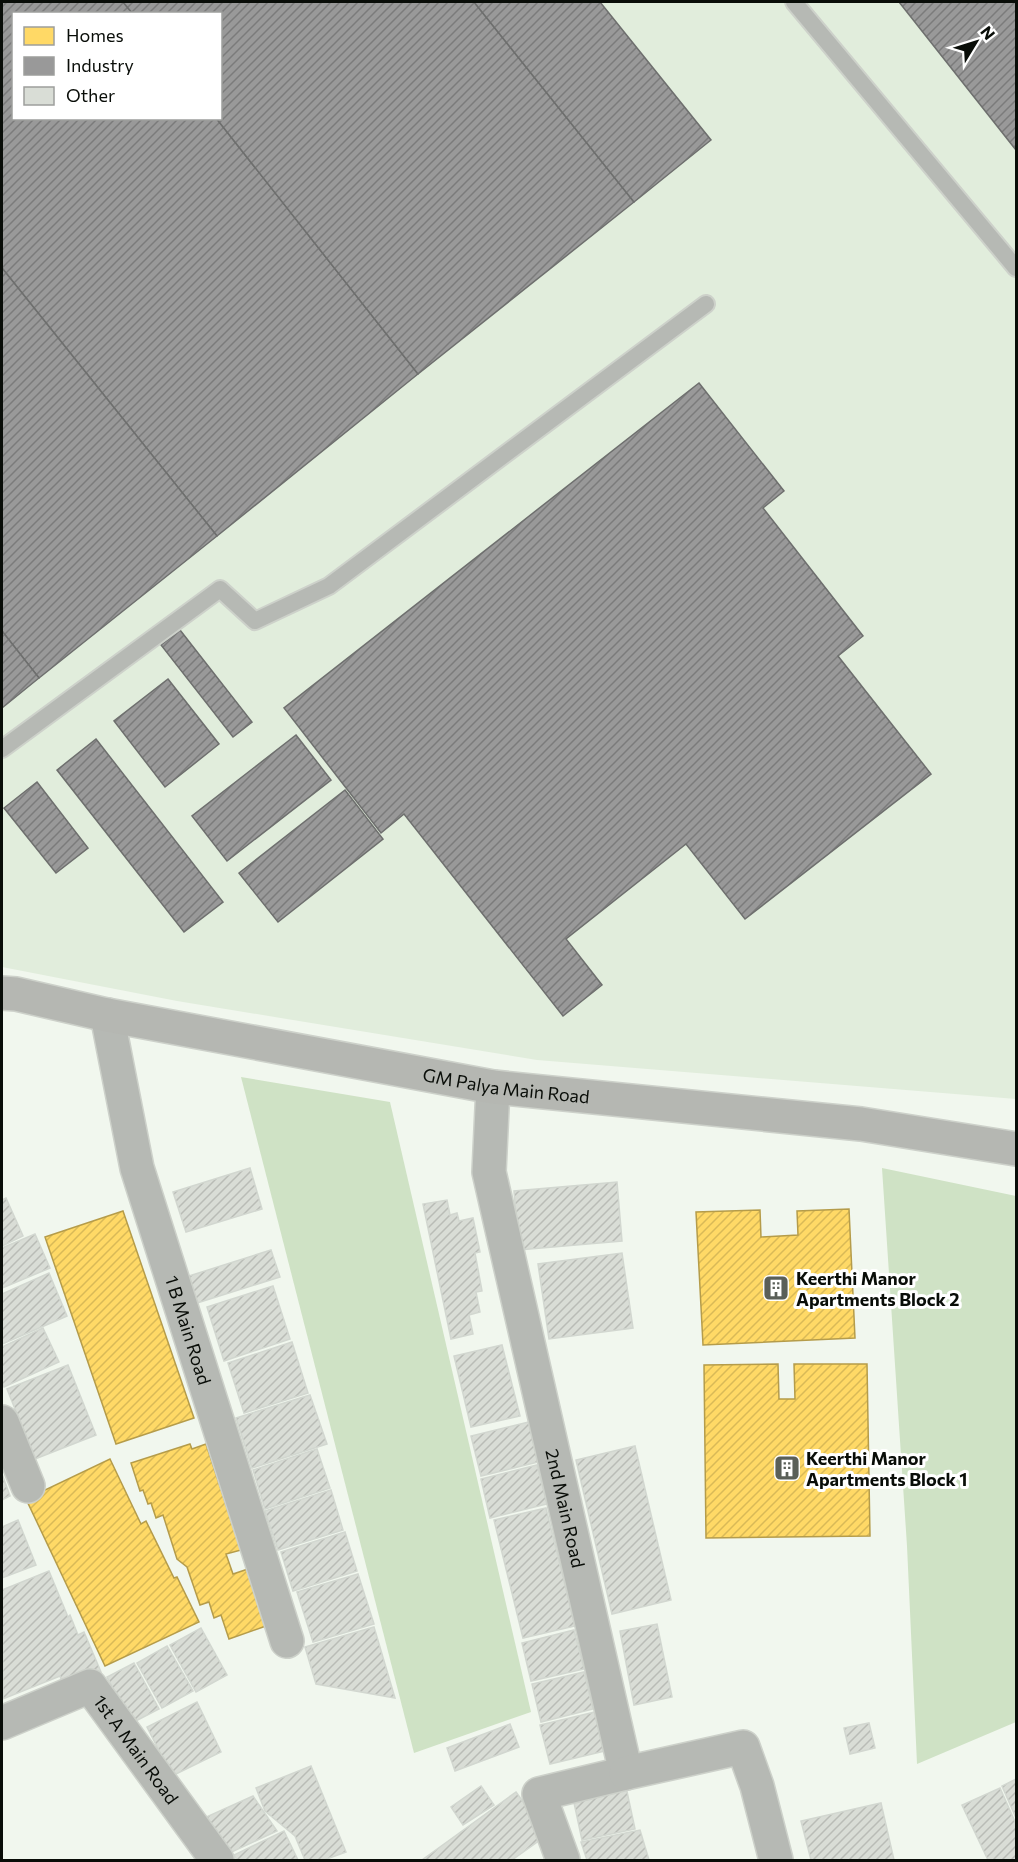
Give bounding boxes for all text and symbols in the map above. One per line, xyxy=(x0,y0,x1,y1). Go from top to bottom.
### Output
legend xyxy=(12,12,222,120)
north arrow xyxy=(946,12,1006,72)
text: N xyxy=(977,22,999,43)
text: Homes xyxy=(66,24,124,46)
text: Industry xyxy=(66,54,134,76)
text: Other xyxy=(66,84,115,106)
street label: GM Palya Main Road xyxy=(421,1063,591,1108)
place label: Keerthi Manor Apartments Block 2 xyxy=(796,1267,959,1310)
street label: 1 B Main Road xyxy=(161,1273,216,1387)
building icon: Keerthi Manor Apartments Block 2 xyxy=(761,1273,791,1303)
street label: 2nd Main Road xyxy=(541,1447,590,1570)
place label: Keerthi Manor Apartments Block 1 xyxy=(806,1447,967,1490)
building icon: Keerthi Manor Apartments Block 1 xyxy=(772,1453,802,1483)
street label: 1st A Main Road xyxy=(89,1691,183,1808)

